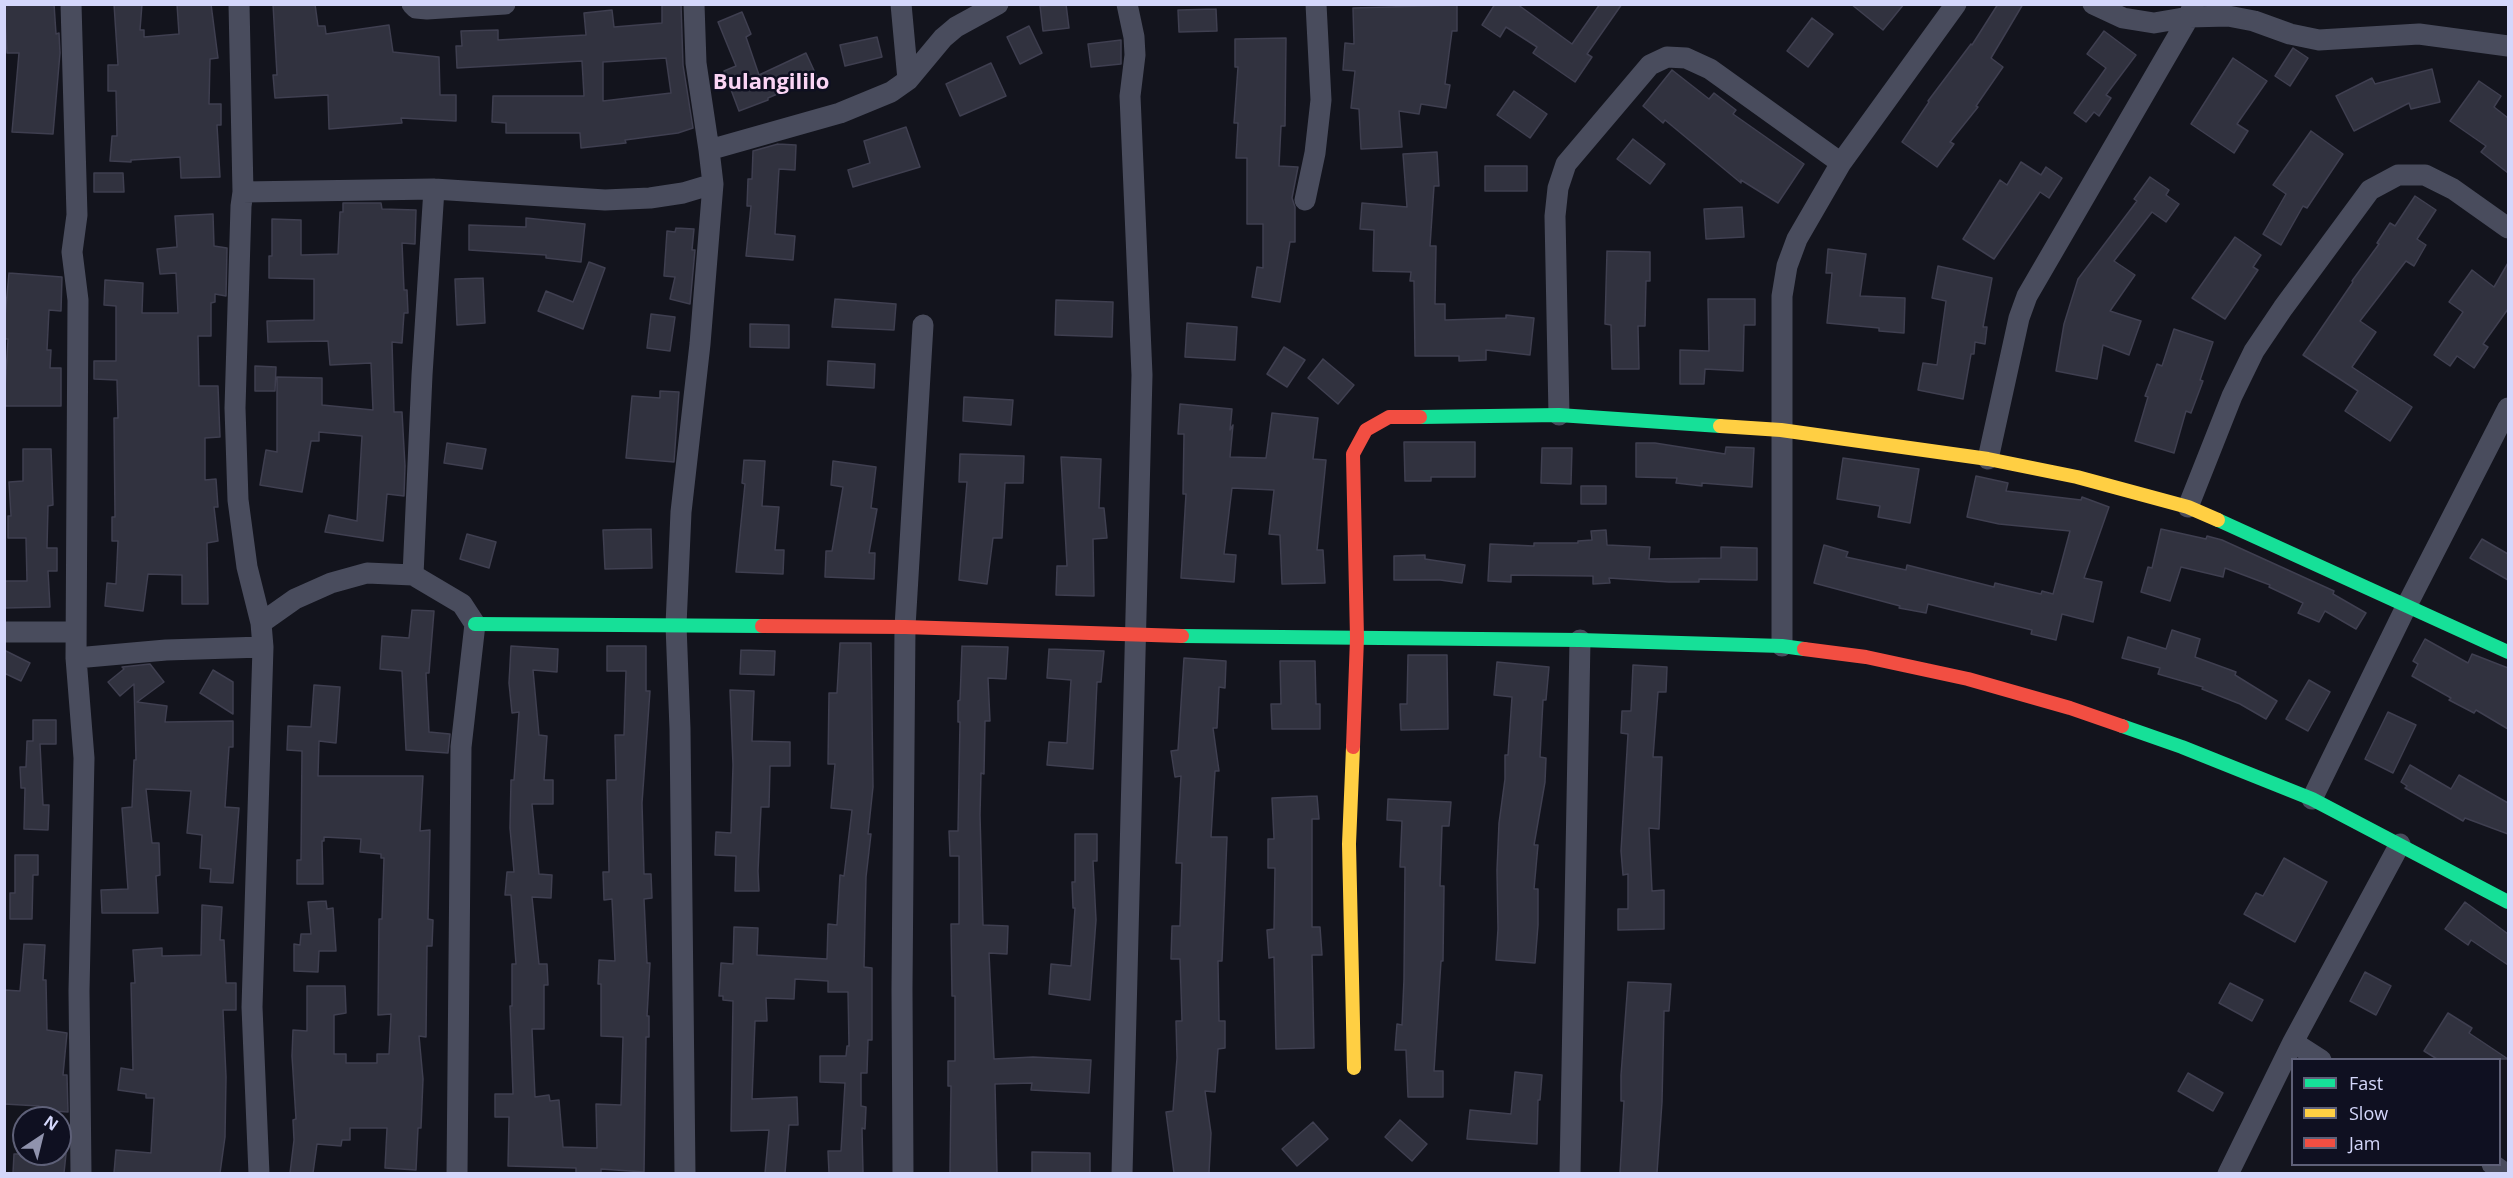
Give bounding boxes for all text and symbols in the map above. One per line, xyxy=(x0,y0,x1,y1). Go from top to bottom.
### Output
district label: Bulangililo xyxy=(713,70,829,96)
legend xyxy=(2291,1058,2501,1166)
text: Fast xyxy=(2349,1071,2383,1095)
text: Slow xyxy=(2349,1101,2388,1125)
north arrow xyxy=(12,1106,72,1166)
text: N xyxy=(40,1110,63,1136)
text: Jam xyxy=(2349,1131,2381,1155)

